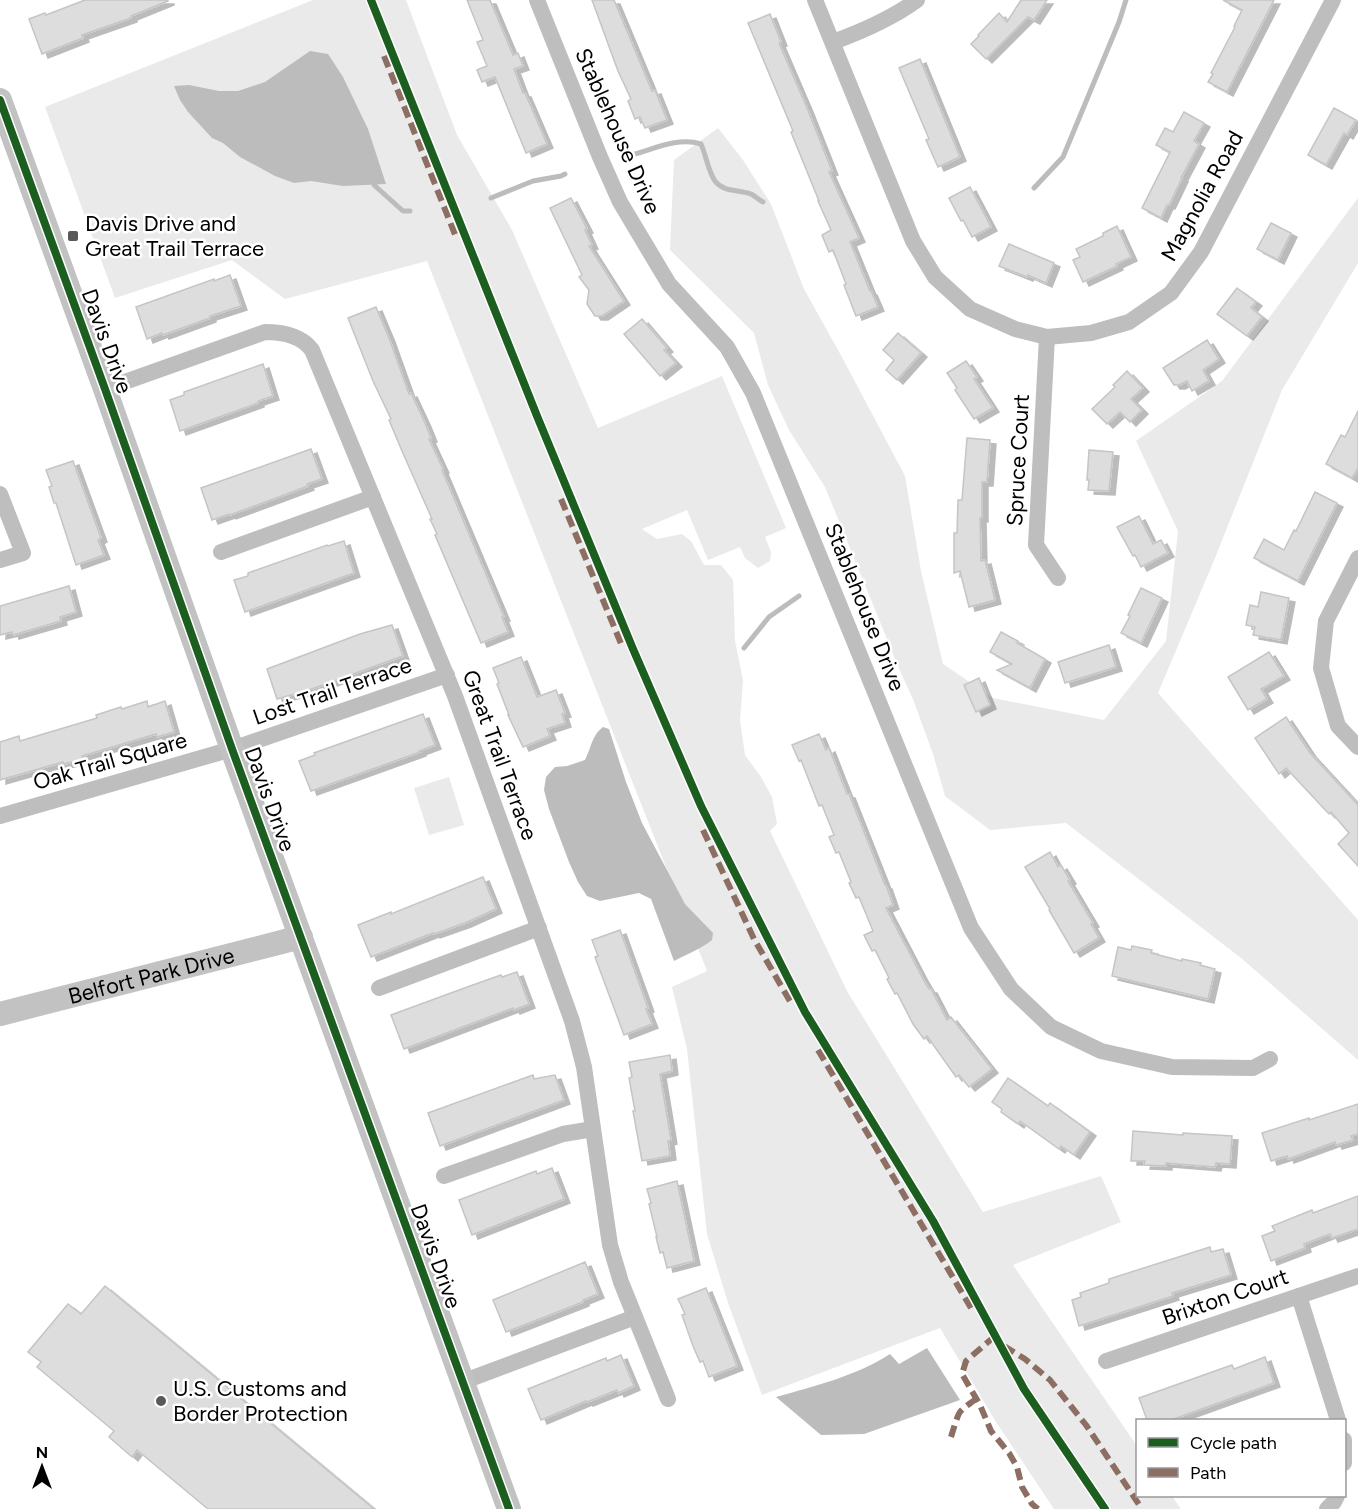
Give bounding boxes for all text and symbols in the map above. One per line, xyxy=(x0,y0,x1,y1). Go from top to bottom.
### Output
street label: Stablehouse Drive xyxy=(569,44,667,218)
street label: Magnolia Road xyxy=(1155,126,1249,266)
place label: Davis Drive and Great Trail Terrace xyxy=(85,210,264,262)
marker: Davis Drive and Great Trail Terrace xyxy=(66,229,80,243)
street label: Davis Drive xyxy=(76,285,138,397)
street label: Spruce Court xyxy=(1001,393,1035,527)
street label: Stablehouse Drive xyxy=(819,519,911,695)
street label: Lost Trail Terrace xyxy=(249,651,415,731)
street label: Great Trail Terrace xyxy=(457,666,543,844)
street label: Oak Trail Square xyxy=(30,726,190,796)
street label: Davis Drive xyxy=(239,743,301,855)
street label: Belfort Park Drive xyxy=(65,941,237,1010)
street label: Davis Drive xyxy=(405,1200,467,1312)
street label: Brixton Court xyxy=(1158,1263,1292,1331)
place label: U.S. Customs and Border Protection xyxy=(173,1375,348,1427)
marker: U.S. Customs and Border Protection xyxy=(154,1394,168,1408)
legend xyxy=(1136,1419,1346,1497)
text: Cycle path xyxy=(1190,1432,1277,1454)
north arrow xyxy=(12,1437,72,1497)
text: N xyxy=(36,1443,48,1462)
text: Path xyxy=(1190,1462,1226,1484)

